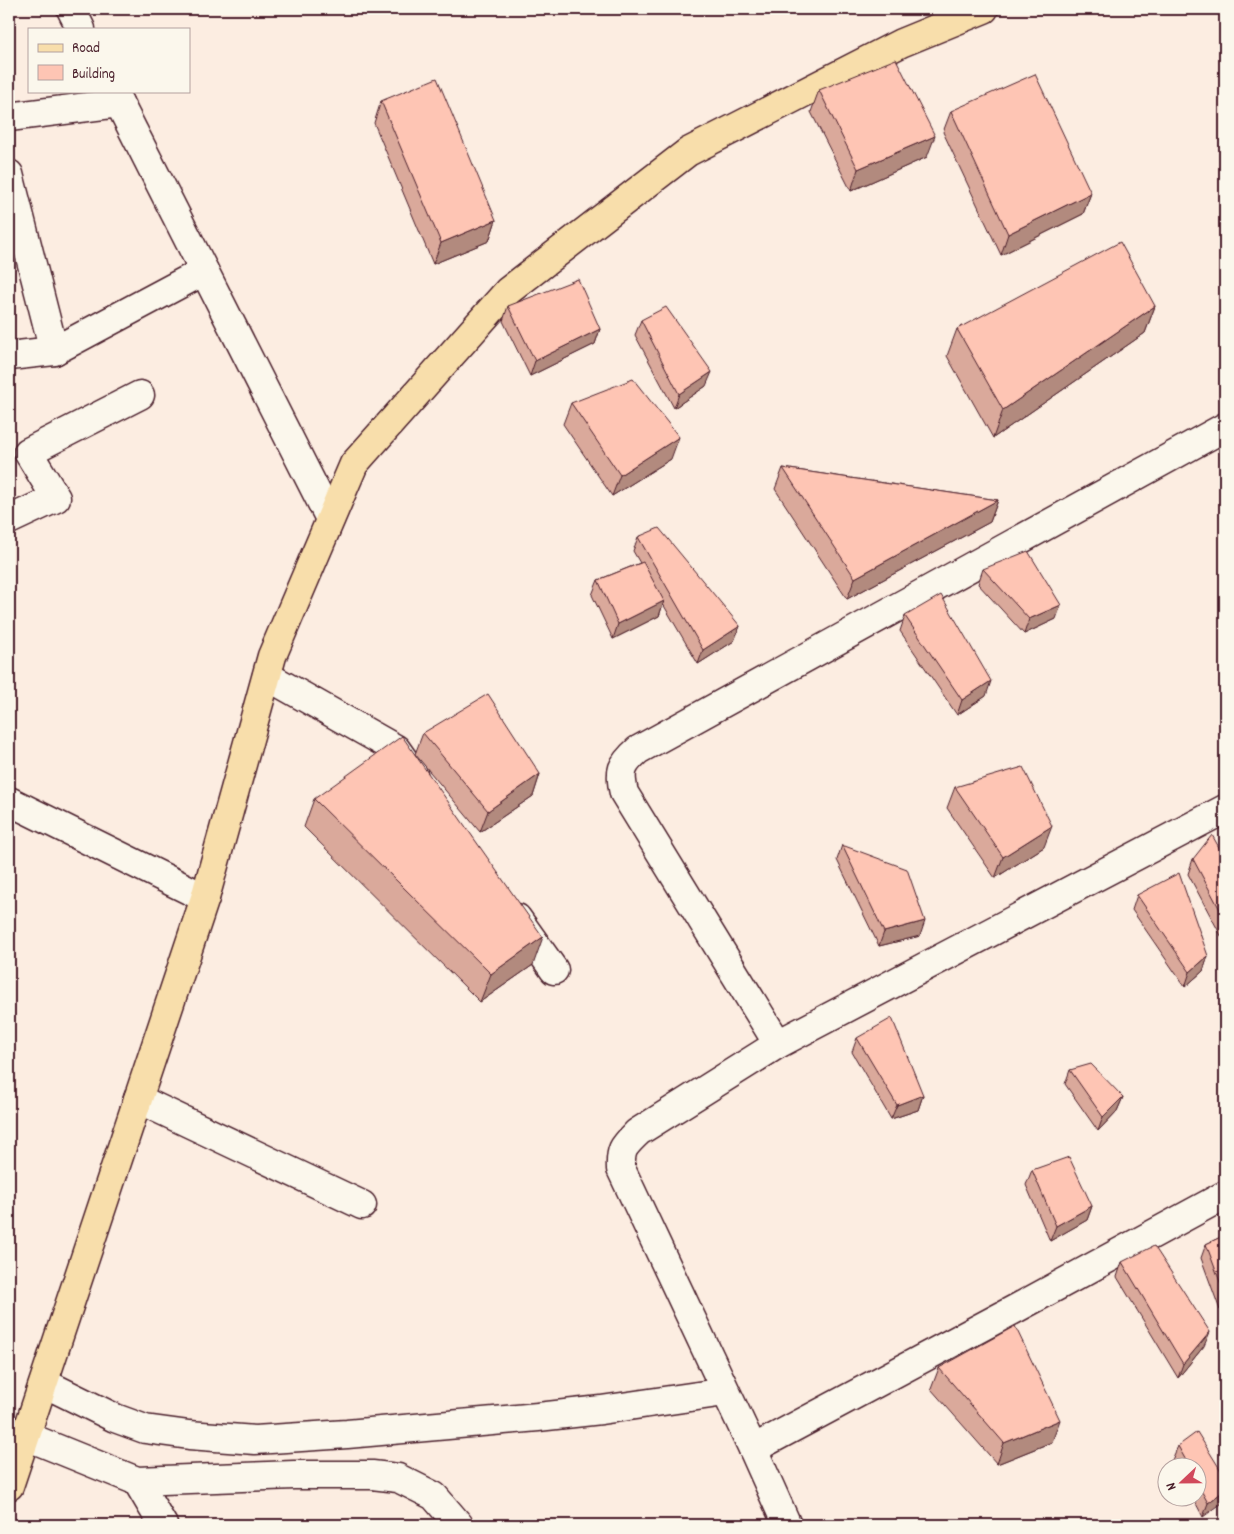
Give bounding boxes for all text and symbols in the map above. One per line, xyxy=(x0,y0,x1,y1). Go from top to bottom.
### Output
legend xyxy=(28,28,190,92)
text: Road xyxy=(72,38,100,60)
text: Building xyxy=(72,64,115,86)
north arrow xyxy=(1156,1456,1206,1506)
text: N xyxy=(1161,1479,1182,1493)

